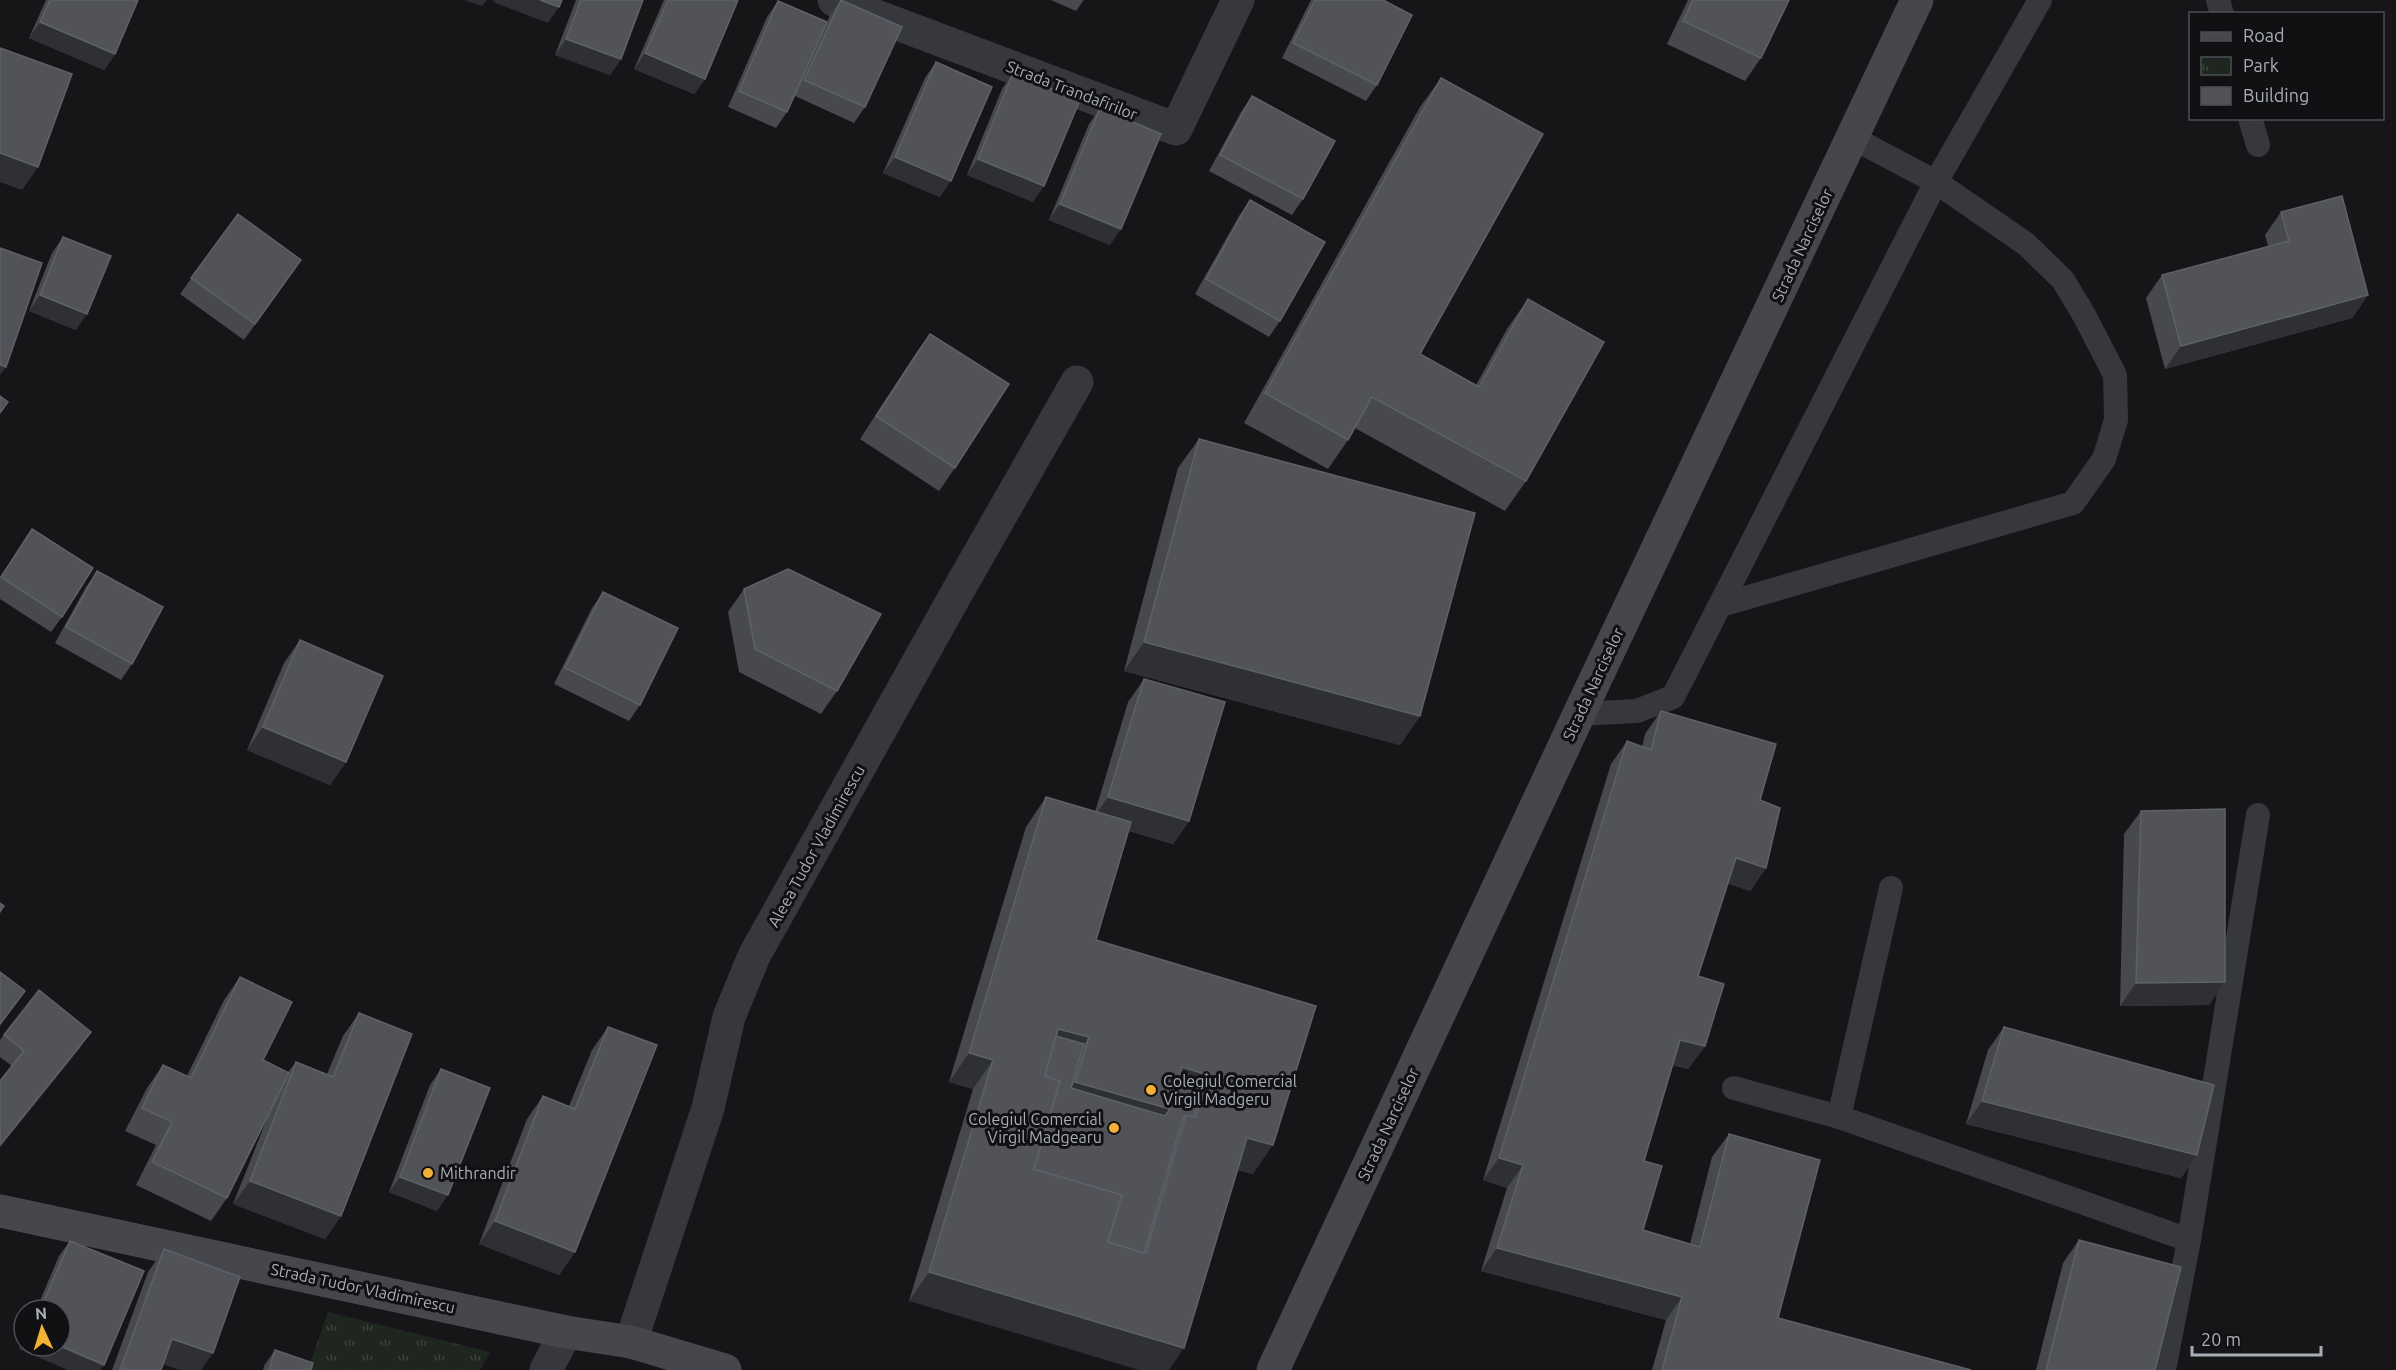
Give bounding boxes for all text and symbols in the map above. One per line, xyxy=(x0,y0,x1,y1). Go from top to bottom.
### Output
legend xyxy=(2189,12,2384,120)
text: Road xyxy=(2243,25,2285,45)
text: Park xyxy=(2243,55,2279,75)
street label: Strada Trandafirilor xyxy=(1004,57,1140,123)
text: Building xyxy=(2243,85,2309,105)
street label: Strada Narciselor xyxy=(1768,186,1836,304)
street label: Strada Narciselor xyxy=(1559,625,1627,743)
street label: Aleea Tudor Vladimirescu xyxy=(764,762,868,930)
street label: Strada Narciselor xyxy=(1354,1065,1422,1183)
place label: Colegiul Comercial Virgil Madgeru xyxy=(1163,1072,1297,1108)
marker: Colegiul Comercial Virgil Madgeru xyxy=(1144,1083,1158,1097)
place label: Colegiul Comercial Virgil Madgearu xyxy=(968,1110,1102,1146)
marker: Colegiul Comercial Virgil Madgearu xyxy=(1107,1121,1121,1135)
place label: Mithrandir xyxy=(440,1164,516,1182)
marker: Mithrandir xyxy=(421,1166,435,1180)
street label: Strada Tudor Vladimirescu xyxy=(269,1260,457,1316)
north arrow xyxy=(12,1298,72,1358)
text: N xyxy=(34,1304,48,1322)
scale bar xyxy=(2192,1319,2321,1357)
text: 20 m xyxy=(2201,1329,2241,1349)

